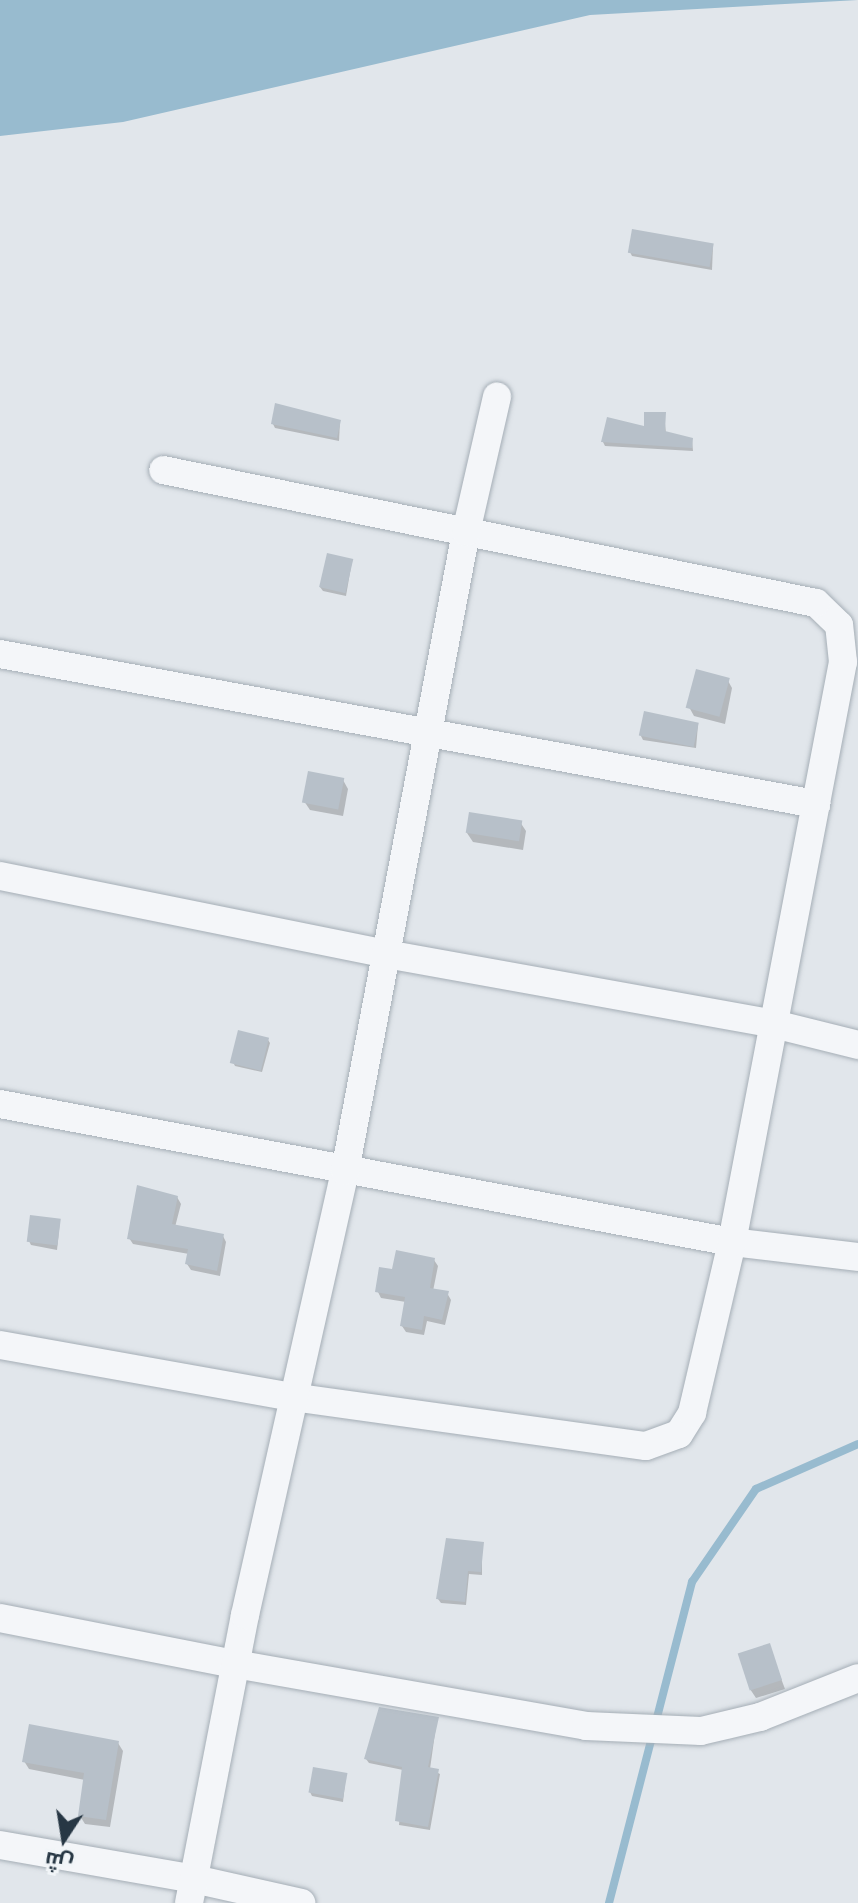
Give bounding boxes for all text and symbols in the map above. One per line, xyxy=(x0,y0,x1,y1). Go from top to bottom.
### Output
north arrow xyxy=(24,1799,104,1879)
text: ش xyxy=(43,1848,75,1878)

